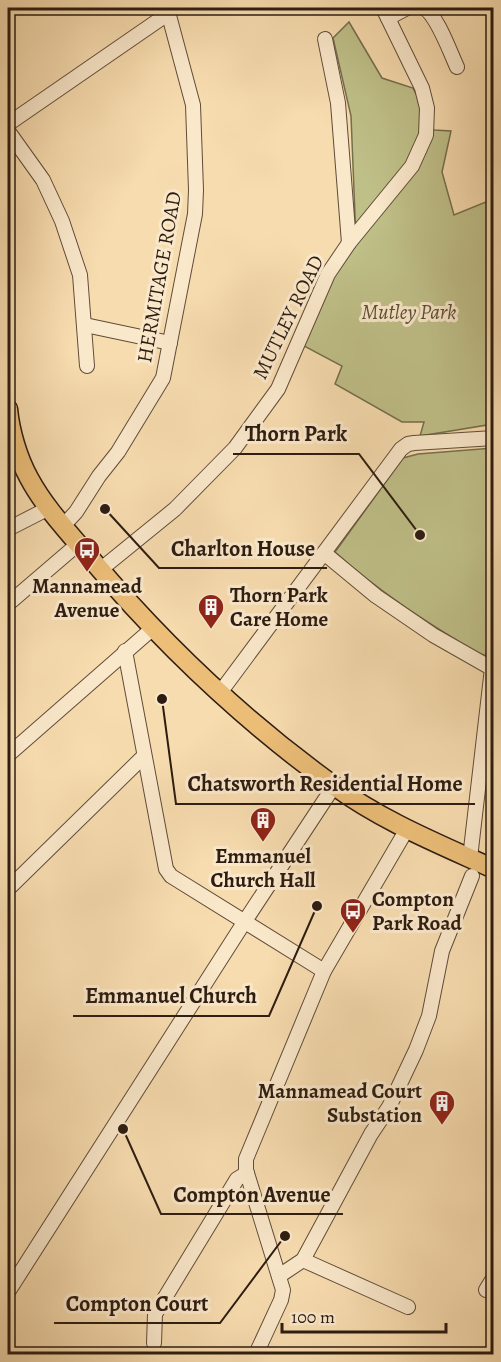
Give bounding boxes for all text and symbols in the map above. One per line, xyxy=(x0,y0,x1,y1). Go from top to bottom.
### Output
street label: HERMITAGE ROAD xyxy=(130,189,188,365)
street label: MUTLEY ROAD xyxy=(246,250,330,384)
park label: Mutley Park xyxy=(362,298,456,326)
callout: Thorn Park xyxy=(233,414,359,454)
text: Thorn Park xyxy=(245,419,348,449)
callout: Charlton House xyxy=(159,528,327,568)
text: Charlton House xyxy=(171,534,315,564)
bus stop icon: Mannamead Avenue xyxy=(72,535,102,573)
place label: Mannamead Avenue xyxy=(32,572,143,624)
place label: Thorn Park Care Home xyxy=(230,581,329,633)
building icon: Thorn Park Care Home xyxy=(196,592,226,630)
callout: Chatsworth Residential Home xyxy=(176,764,475,804)
text: Chatsworth Residential Home xyxy=(187,769,463,799)
building icon: Emmanuel Church Hall xyxy=(248,805,278,843)
place label: Emmanuel Church Hall xyxy=(211,842,316,894)
place label: Compton Park Road xyxy=(372,885,463,937)
bus stop icon: Compton Park Road xyxy=(338,896,368,934)
callout: Emmanuel Church xyxy=(73,976,269,1016)
text: Emmanuel Church xyxy=(85,981,257,1011)
place label: Mannamead Court Substation xyxy=(258,1077,422,1129)
building icon: Mannamead Court Substation xyxy=(427,1088,457,1126)
callout: Compton Avenue xyxy=(161,1174,343,1214)
text: Compton Avenue xyxy=(173,1180,331,1210)
callout: Compton Court xyxy=(54,1283,220,1323)
text: Compton Court xyxy=(66,1289,209,1319)
scale bar xyxy=(282,1296,446,1334)
text: 100 m xyxy=(291,1305,335,1329)

